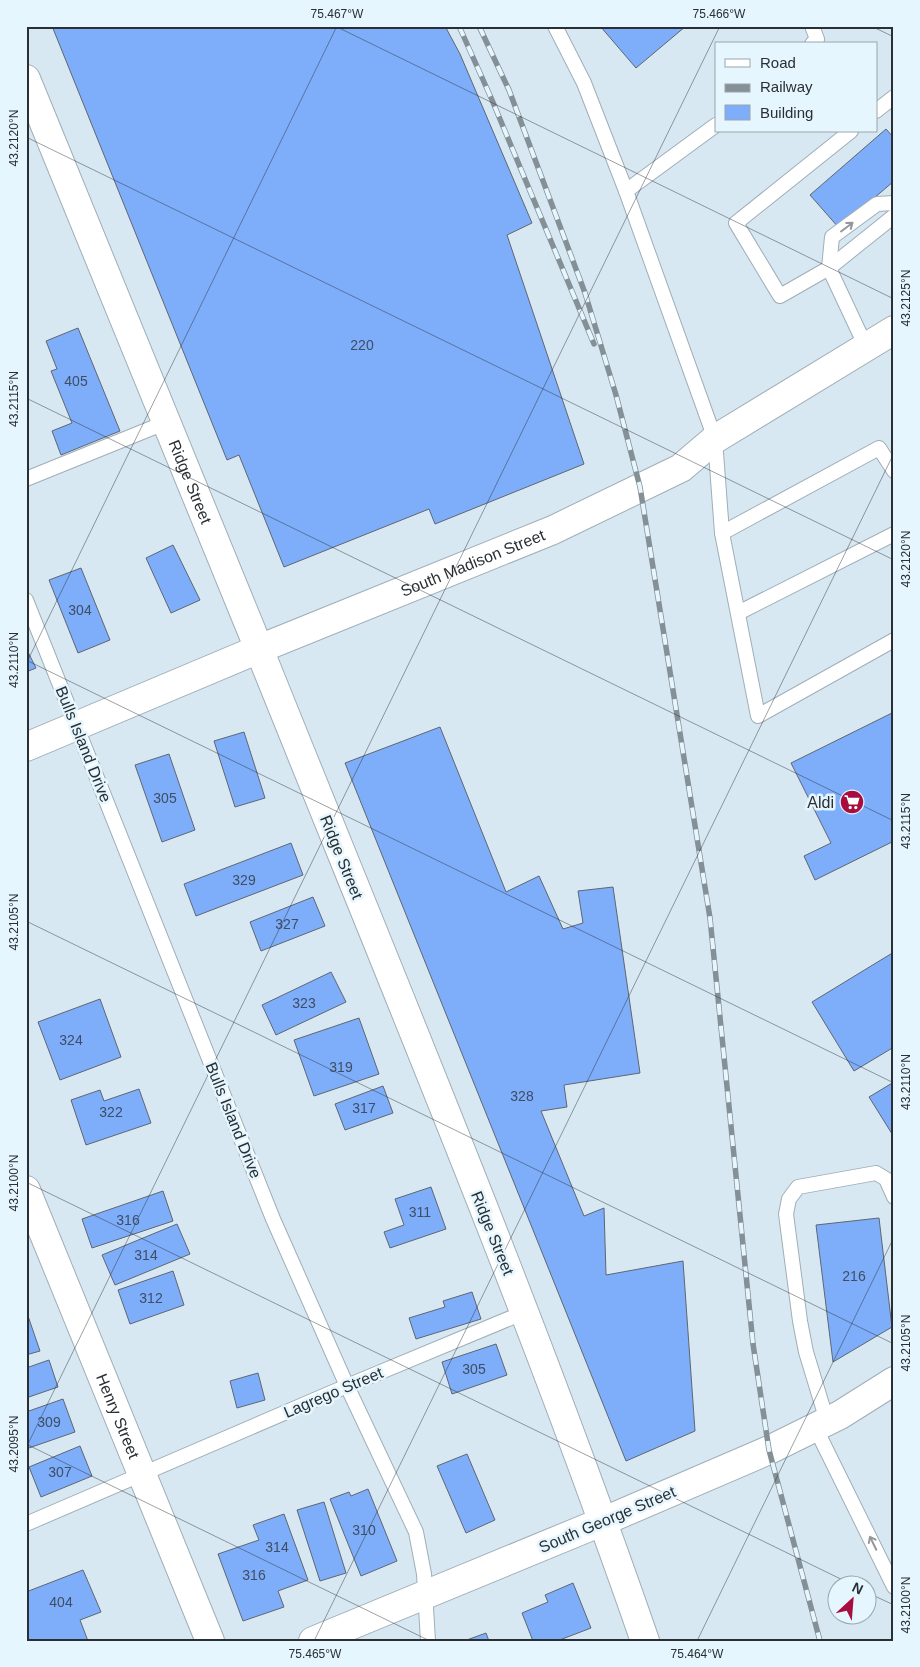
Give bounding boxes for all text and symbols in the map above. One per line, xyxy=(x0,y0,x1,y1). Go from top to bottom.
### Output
text: 75.467°W xyxy=(311,7,364,21)
text: 75.466°W xyxy=(693,7,746,21)
legend xyxy=(715,42,878,132)
text: Road xyxy=(760,54,796,71)
text: Railway xyxy=(760,78,813,95)
text: Building xyxy=(760,104,813,121)
text: 43.2120°N xyxy=(7,110,21,166)
one-way arrow xyxy=(840,221,853,232)
text: 43.2125°N xyxy=(899,270,913,326)
house number: 220 xyxy=(350,337,374,353)
text: 43.2115°N xyxy=(7,371,21,427)
house number: 405 xyxy=(64,373,88,389)
street label: Ridge Street xyxy=(165,437,215,527)
street label: South Madison Street xyxy=(398,526,548,600)
text: 43.2120°N xyxy=(899,531,913,587)
house number: 304 xyxy=(68,602,92,618)
text: 43.2110°N xyxy=(7,632,21,688)
street label: Bulls Island Drive xyxy=(53,684,115,805)
supermarket icon: Aldi xyxy=(839,789,865,815)
house number: 305 xyxy=(153,790,177,806)
text: 43.2115°N xyxy=(899,793,913,849)
place label: Aldi xyxy=(807,794,834,811)
street label: Ridge Street xyxy=(317,813,366,902)
house number: 329 xyxy=(232,872,256,888)
text: 43.2105°N xyxy=(7,894,21,950)
house number: 327 xyxy=(275,916,299,932)
house number: 323 xyxy=(292,995,316,1011)
house number: 324 xyxy=(59,1032,83,1048)
text: 43.2110°N xyxy=(899,1054,913,1110)
house number: 319 xyxy=(329,1059,353,1075)
street label: Bulls Island Drive xyxy=(203,1060,265,1181)
house number: 328 xyxy=(510,1088,534,1104)
house number: 317 xyxy=(352,1100,376,1116)
house number: 322 xyxy=(99,1104,123,1120)
text: 43.2100°N xyxy=(7,1155,21,1211)
street label: Ridge Street xyxy=(468,1189,517,1278)
house number: 311 xyxy=(409,1204,431,1220)
house number: 316 xyxy=(116,1212,140,1228)
house number: 314 xyxy=(134,1247,158,1263)
house number: 216 xyxy=(842,1268,866,1284)
house number: 312 xyxy=(139,1290,163,1306)
text: 43.2105°N xyxy=(899,1315,913,1371)
house number: 305 xyxy=(462,1361,486,1377)
street label: Lagrego Street xyxy=(281,1364,386,1421)
street label: Henry Street xyxy=(93,1371,143,1461)
house number: 309 xyxy=(37,1414,61,1430)
text: 43.2095°N xyxy=(7,1416,21,1472)
house number: 307 xyxy=(48,1464,72,1480)
street label: South George Street xyxy=(536,1483,679,1556)
house number: 310 xyxy=(352,1522,376,1538)
one-way arrow xyxy=(868,1535,878,1550)
house number: 314 xyxy=(265,1539,289,1555)
house number: 316 xyxy=(242,1567,266,1583)
north arrow xyxy=(828,1574,878,1624)
text: 43.2100°N xyxy=(899,1577,913,1633)
text: N xyxy=(850,1579,866,1598)
house number: 404 xyxy=(49,1594,73,1610)
text: 75.465°W xyxy=(289,1647,342,1661)
text: 75.464°W xyxy=(671,1647,724,1661)

